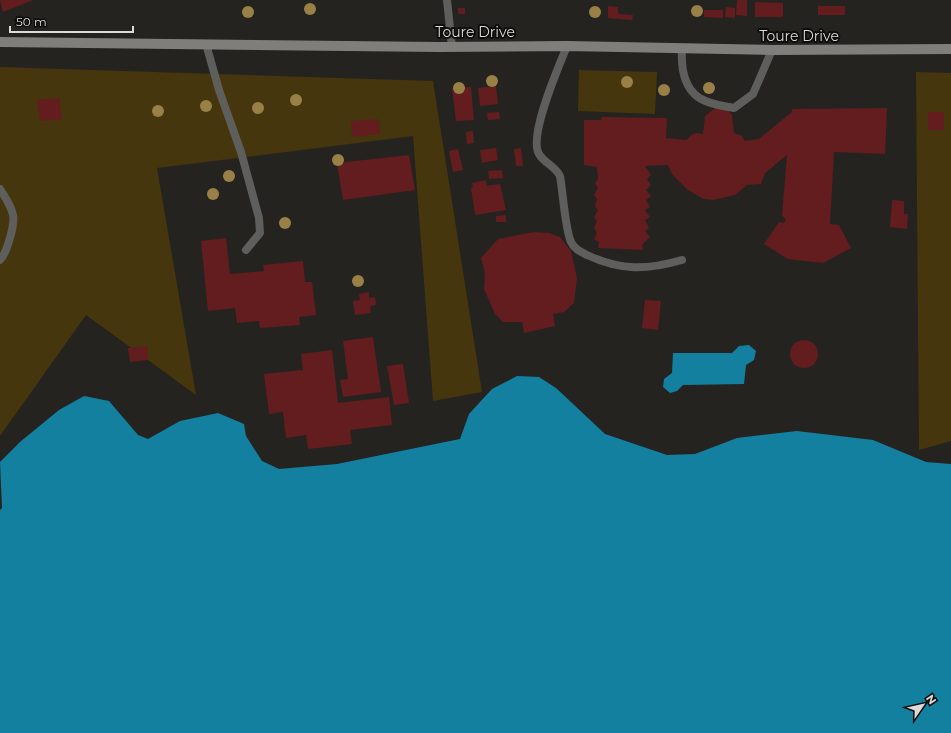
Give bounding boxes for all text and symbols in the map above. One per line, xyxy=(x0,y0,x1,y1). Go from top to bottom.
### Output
scale bar xyxy=(10,8,133,34)
text: 50 m xyxy=(16,14,47,29)
street label: Toure Drive xyxy=(435,23,515,41)
street label: Toure Drive xyxy=(759,27,839,45)
north arrow xyxy=(903,685,943,725)
text: N xyxy=(923,692,940,707)

